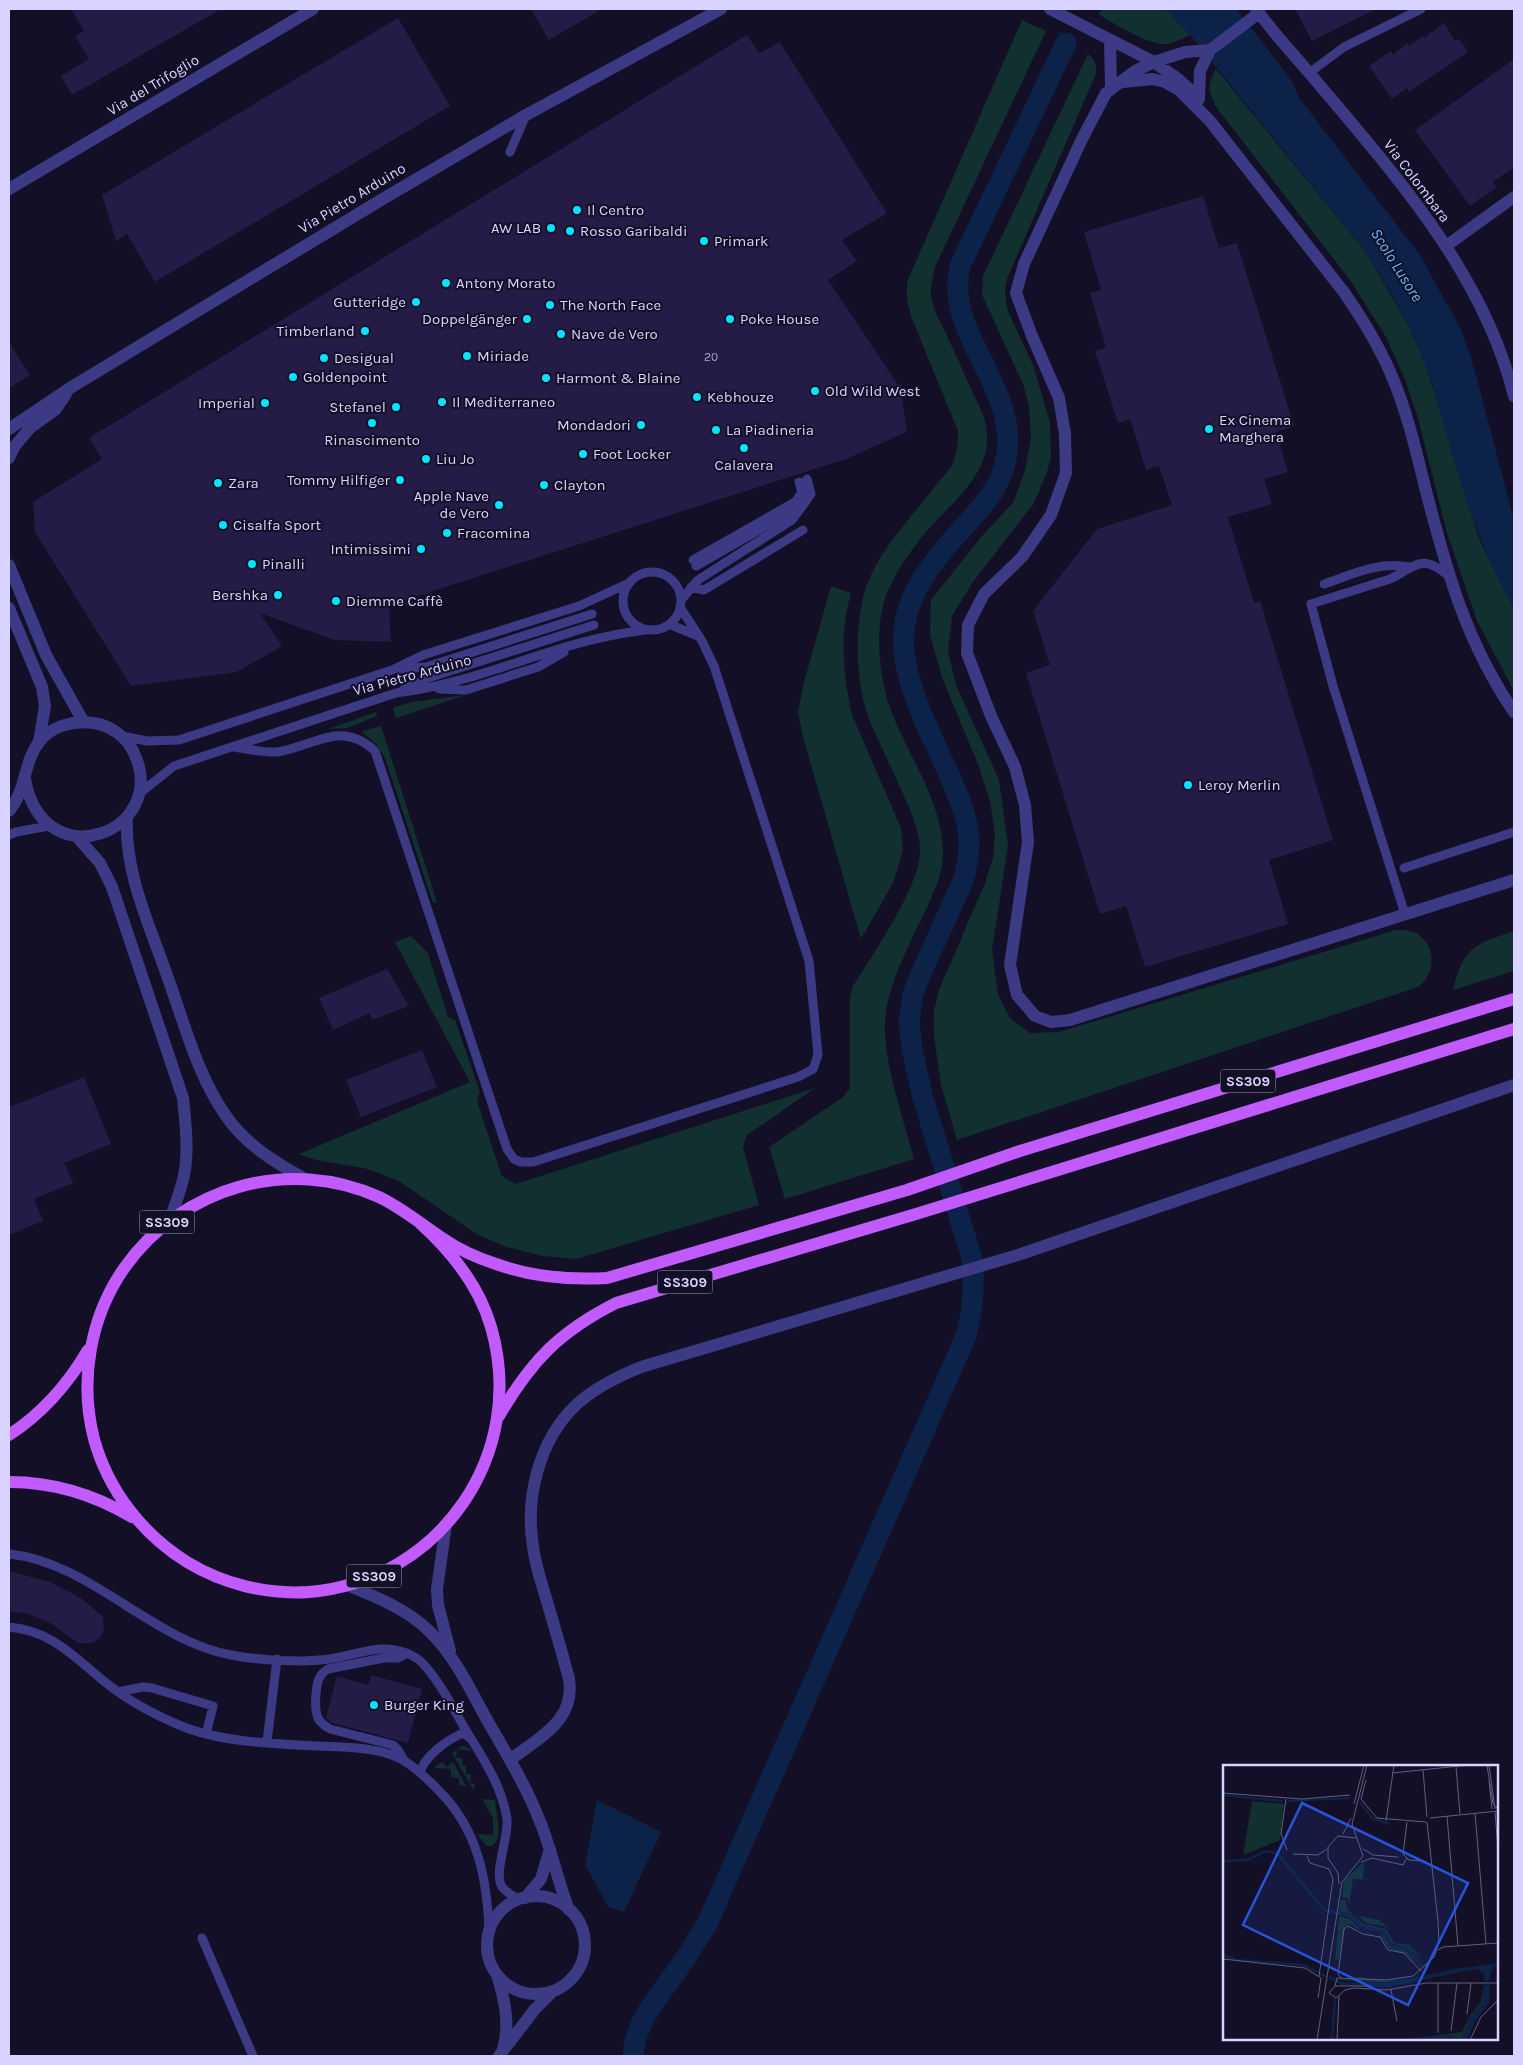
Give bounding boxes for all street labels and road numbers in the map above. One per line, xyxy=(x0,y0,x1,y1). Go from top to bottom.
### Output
street label: Via del Trifoglio xyxy=(104,50,202,120)
street label: Via Colombara xyxy=(1380,136,1454,226)
street label: Via Pietro Arduino xyxy=(295,159,409,237)
street label: Via Pietro Arduino xyxy=(351,651,473,699)
road number: SS309 xyxy=(1220,1070,1276,1092)
road number: SS309 xyxy=(140,1210,194,1234)
road number: SS309 xyxy=(658,1270,712,1294)
road number: SS309 xyxy=(346,1564,402,1588)

